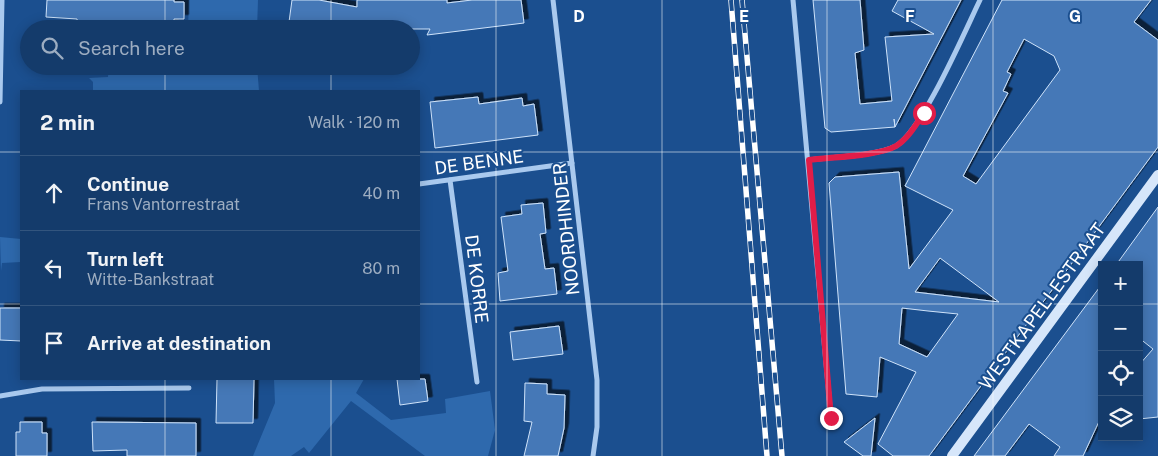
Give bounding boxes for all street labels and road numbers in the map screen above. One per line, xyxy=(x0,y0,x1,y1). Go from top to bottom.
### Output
street label: DE BENNE xyxy=(433,145,525,179)
street label: NOORDHINDER xyxy=(549,162,583,296)
street label: WESTKAPELLESTRAAT xyxy=(975,219,1110,393)
street label: DE KORRE xyxy=(461,234,493,324)

